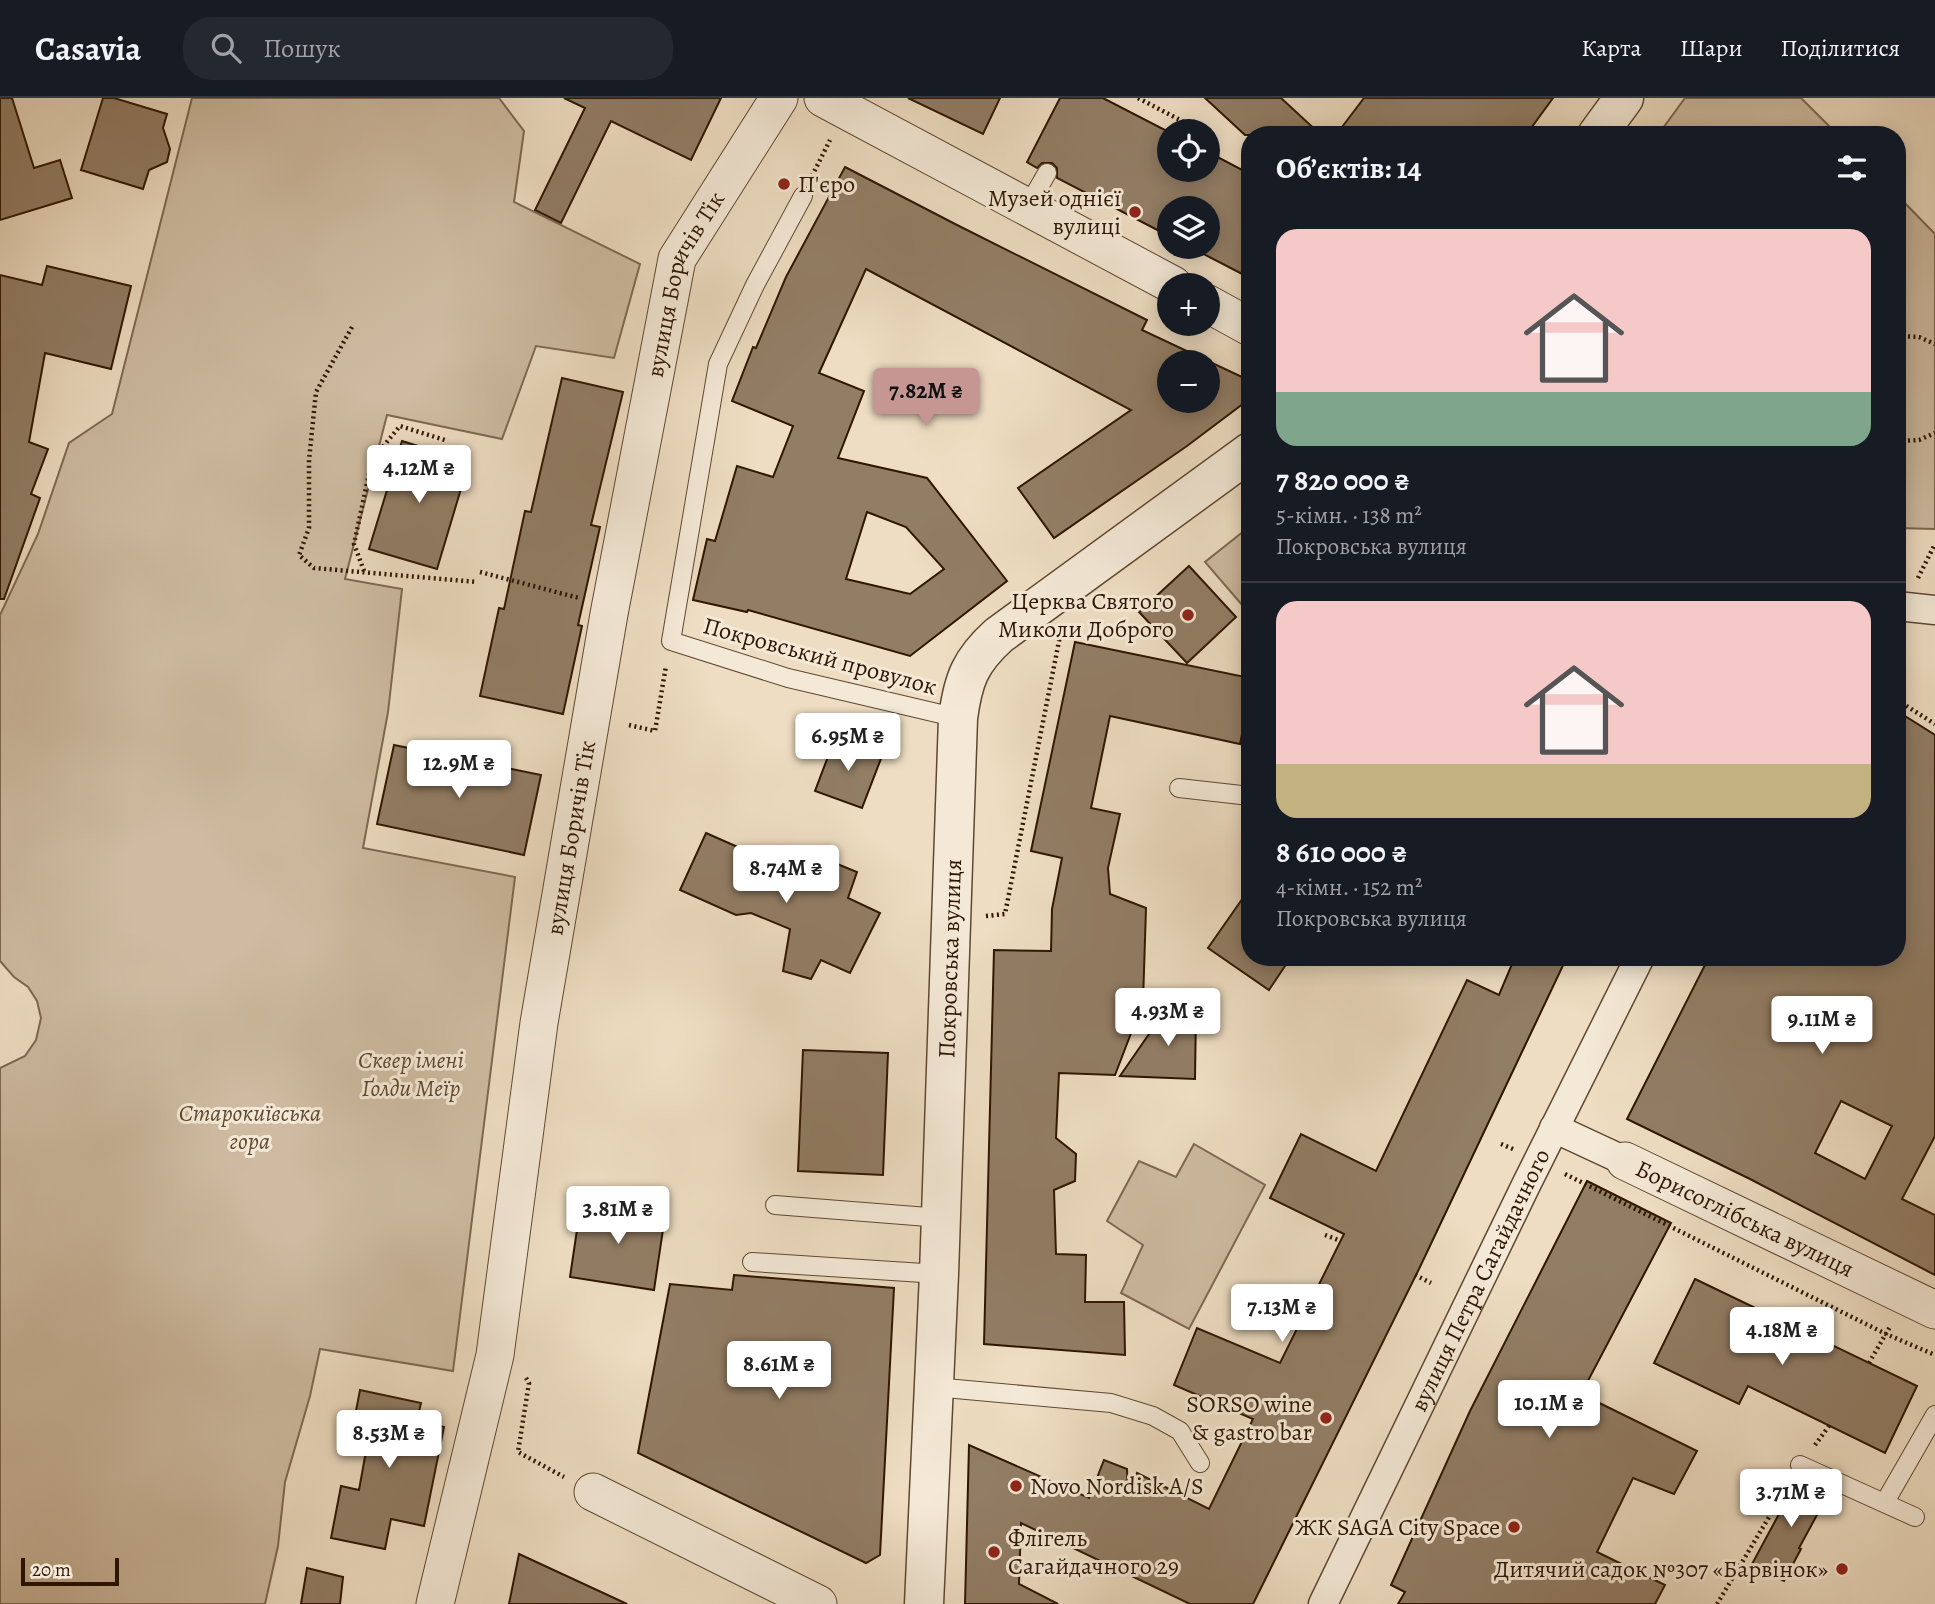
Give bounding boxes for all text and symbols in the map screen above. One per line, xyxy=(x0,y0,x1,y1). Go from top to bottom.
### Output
search box xyxy=(183,17,673,80)
text: Casavia xyxy=(35,26,141,71)
icon: search xyxy=(207,29,245,67)
text: Пошук xyxy=(263,31,341,66)
text: Карта xyxy=(1581,32,1642,64)
text: Шари xyxy=(1680,32,1743,64)
text: Поділитися xyxy=(1781,32,1900,64)
map controls xyxy=(1157,119,1220,413)
button: locate xyxy=(1157,119,1220,182)
text: Об’єктів: 14 xyxy=(1276,148,1422,188)
icon: filters xyxy=(1833,149,1871,187)
place label: П'єро xyxy=(798,168,855,200)
marker: П'єро xyxy=(776,176,792,192)
place label: Музей однієї вулиці xyxy=(988,182,1121,242)
street label: вулиця Боричів Тік xyxy=(639,185,732,380)
button: layers xyxy=(1157,196,1220,259)
marker: Музей однієї вулиці xyxy=(1127,204,1143,220)
button: + xyxy=(1157,273,1220,336)
icon: home xyxy=(1511,275,1637,401)
button: − xyxy=(1157,350,1220,413)
pin: 7.82M ₴ xyxy=(861,368,991,428)
text: 7.82M ₴ xyxy=(889,375,963,406)
pin: 4.12M ₴ xyxy=(354,446,484,505)
text: 4.12M ₴ xyxy=(383,452,455,483)
text: 7 820 000 ₴ xyxy=(1276,460,1410,500)
text: 5-кімн. · 138 m² xyxy=(1276,500,1422,531)
text: Покровська вулиця xyxy=(1276,531,1467,562)
place label: Церква Святого Миколи Доброго xyxy=(998,585,1174,645)
marker: Церква Святого Миколи Доброго xyxy=(1180,607,1196,623)
street label: Покровський провулок xyxy=(700,609,940,703)
icon: home xyxy=(1511,647,1637,773)
pin: 6.95M ₴ xyxy=(783,714,913,773)
text: 6.95M ₴ xyxy=(811,720,885,751)
street label: вулиця Боричів Тік xyxy=(538,738,603,938)
pin: 12.9M ₴ xyxy=(394,740,524,800)
text: 12.9M ₴ xyxy=(423,747,495,778)
text: 8 610 000 ₴ xyxy=(1276,832,1407,872)
pin: 8.74M ₴ xyxy=(721,846,851,905)
text: 8.74M ₴ xyxy=(749,852,823,883)
street label: Покровська вулиця xyxy=(930,858,969,1059)
text: 4-кімн. · 152 m² xyxy=(1276,872,1423,903)
text: Покровська вулиця xyxy=(1276,903,1467,934)
pin: 4.93M ₴ xyxy=(1103,988,1233,1048)
text: 4.93M ₴ xyxy=(1131,995,1205,1026)
pin: 9.11M ₴ xyxy=(1757,996,1887,1056)
text: 9.11M ₴ xyxy=(1787,1003,1857,1034)
park label: Сквер імені Ґолди Меїр xyxy=(358,1044,464,1104)
park label: Старокиївська гора xyxy=(179,1097,321,1157)
street label: вулиця Петра Сагайдачного xyxy=(1403,1143,1558,1417)
street label: Борисоглібська вулиця xyxy=(1630,1152,1859,1285)
pin: 3.81M ₴ xyxy=(553,1186,683,1246)
text: 3.81M ₴ xyxy=(582,1193,654,1224)
pin: 7.13M ₴ xyxy=(1217,1284,1347,1344)
text: 7.13M ₴ xyxy=(1247,1291,1317,1322)
pin: 4.18M ₴ xyxy=(1717,1308,1847,1367)
text: 4.18M ₴ xyxy=(1746,1314,1818,1345)
pin: 8.61M ₴ xyxy=(714,1342,844,1401)
text: 8.61M ₴ xyxy=(743,1348,815,1379)
pin: 10.1M ₴ xyxy=(1484,1380,1614,1440)
text: 10.1M ₴ xyxy=(1514,1387,1584,1418)
place label: SORSO wine & gastro bar xyxy=(1186,1388,1312,1448)
pin: 8.53M ₴ xyxy=(324,1410,454,1470)
marker: SORSO wine & gastro bar xyxy=(1318,1410,1334,1426)
text: 8.53M ₴ xyxy=(353,1417,425,1448)
place label: Novo Nordisk A/S xyxy=(1030,1470,1204,1502)
pin: 3.71M ₴ xyxy=(1726,1470,1856,1529)
text: 3.71M ₴ xyxy=(1756,1476,1826,1507)
marker: Novo Nordisk A/S xyxy=(1008,1478,1024,1494)
place label: ЖК SAGA City Space xyxy=(1295,1511,1500,1543)
marker: ЖК SAGA City Space xyxy=(1506,1519,1522,1535)
place label: Флігель Сагайдачного 29 xyxy=(1008,1522,1179,1582)
marker: Флігель Сагайдачного 29 xyxy=(986,1544,1002,1560)
place label: Дитячий садок №307 «Барвінок» xyxy=(1494,1553,1828,1585)
scale bar xyxy=(21,1555,119,1587)
text: 20 m xyxy=(32,1557,71,1583)
marker: Дитячий садок №307 «Барвінок» xyxy=(1834,1561,1850,1577)

